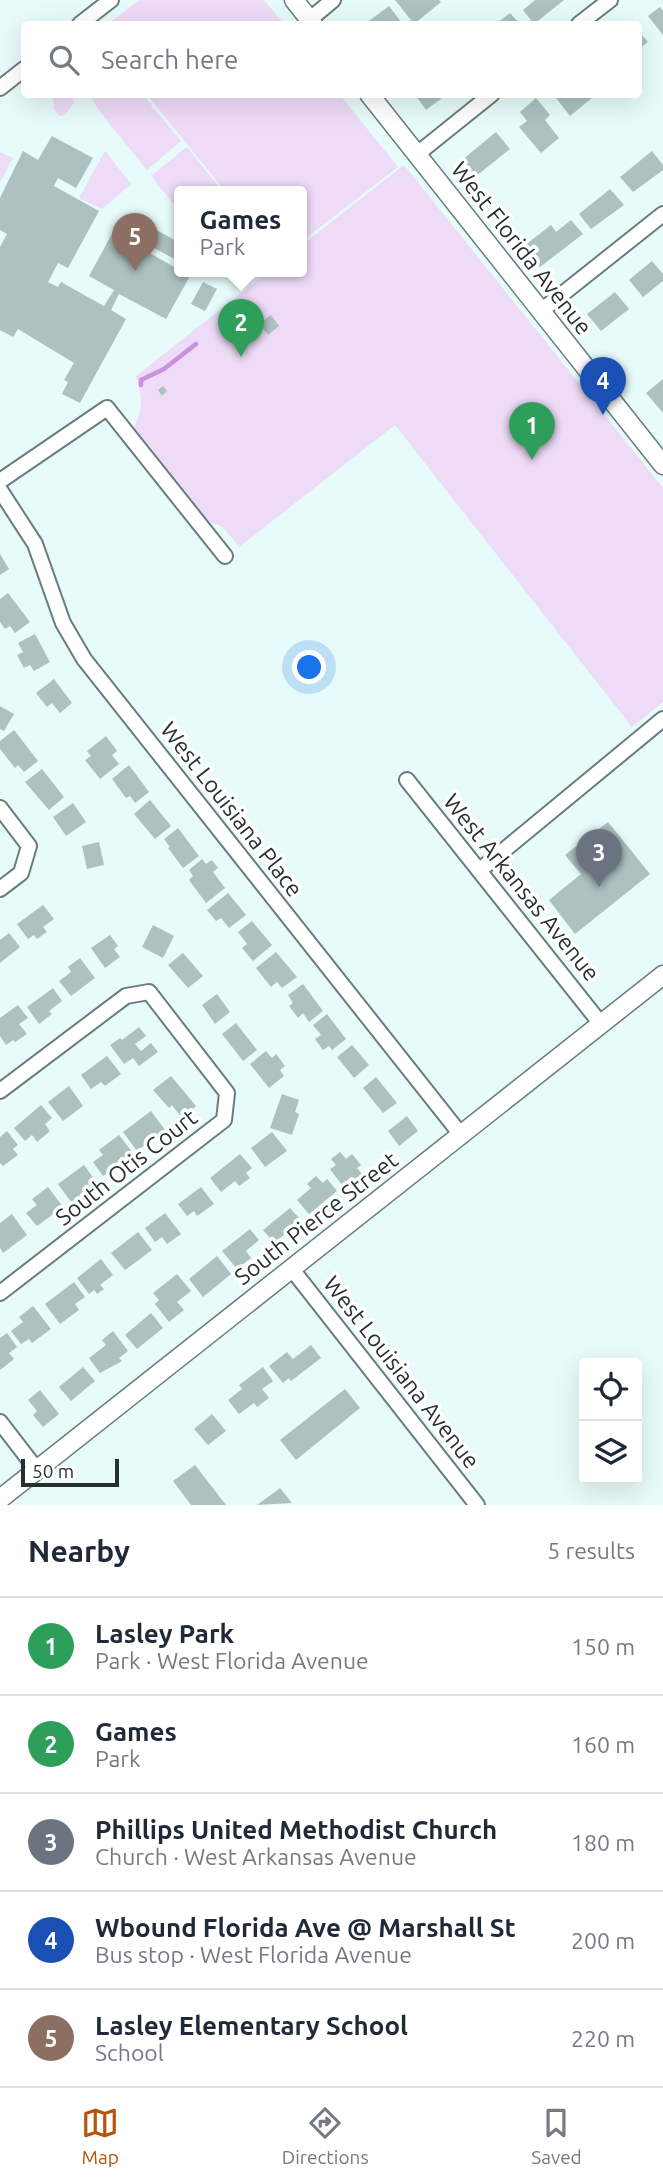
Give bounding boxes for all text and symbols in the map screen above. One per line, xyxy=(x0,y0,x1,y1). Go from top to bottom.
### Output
search box xyxy=(21,21,642,98)
icon: search xyxy=(45,41,83,79)
text: Search here xyxy=(101,45,238,74)
street label: West Florida Avenue xyxy=(447,157,597,339)
popup xyxy=(174,186,307,277)
text: Games xyxy=(200,205,281,234)
pin: 5 xyxy=(112,213,158,271)
text: Park xyxy=(200,234,245,259)
pin: 2 xyxy=(218,299,264,357)
pin: 4 xyxy=(580,357,626,415)
pin: 1 xyxy=(509,402,555,460)
your location xyxy=(292,650,326,684)
street label: West Louisiana Place xyxy=(156,717,308,901)
street label: West Arkansas Avenue xyxy=(439,789,605,985)
pin: 3 xyxy=(576,829,622,887)
street label: South Otis Court xyxy=(50,1104,202,1230)
street label: South Pierce Street xyxy=(230,1147,402,1289)
street label: West Louisiana Avenue xyxy=(319,1271,485,1473)
map controls xyxy=(579,1358,642,1484)
button: locate xyxy=(579,1358,642,1421)
button: layers xyxy=(579,1421,642,1484)
scale bar xyxy=(21,1456,119,1488)
text: 50 m xyxy=(32,1460,74,1482)
text: Nearby xyxy=(28,1534,130,1568)
text: 5 results xyxy=(547,1538,635,1563)
text: Lasley Park xyxy=(95,1619,234,1648)
text: 1 xyxy=(45,1634,57,1659)
text: 150 m xyxy=(571,1634,635,1659)
text: Park · West Florida Avenue xyxy=(95,1648,369,1673)
text: Games xyxy=(95,1717,177,1746)
text: 2 xyxy=(45,1732,57,1757)
text: 160 m xyxy=(571,1732,635,1757)
text: Park xyxy=(95,1746,141,1771)
text: Phillips United Methodist Church xyxy=(95,1815,497,1844)
text: 3 xyxy=(45,1830,57,1855)
text: 180 m xyxy=(571,1830,635,1855)
text: Church · West Arkansas Avenue xyxy=(95,1844,417,1869)
text: Wbound Florida Ave @ Marshall St xyxy=(95,1913,516,1942)
text: 4 xyxy=(45,1928,57,1953)
text: 200 m xyxy=(571,1928,635,1953)
text: Bus stop · West Florida Avenue xyxy=(95,1942,412,1967)
text: Lasley Elementary School xyxy=(95,2011,408,2040)
text: 5 xyxy=(45,2026,57,2051)
text: 220 m xyxy=(571,2026,635,2051)
text: School xyxy=(95,2040,164,2065)
tab: Map xyxy=(81,2104,119,2168)
tab: Directions xyxy=(282,2104,369,2168)
tab: Saved xyxy=(531,2104,582,2168)

